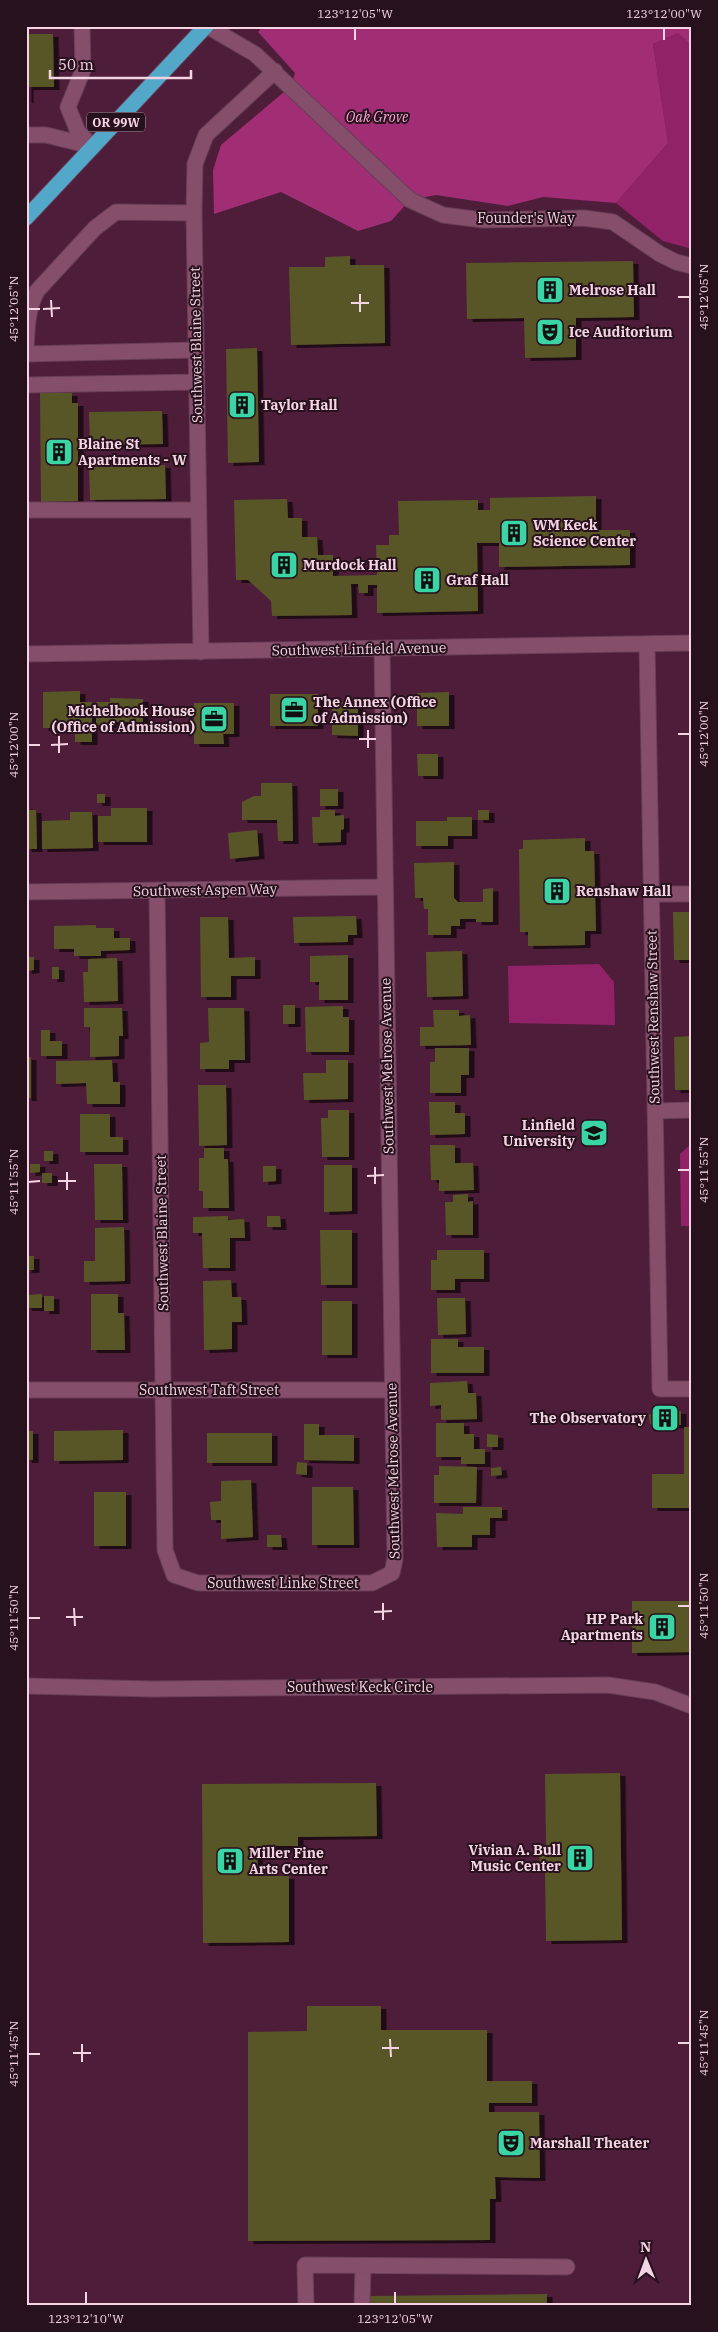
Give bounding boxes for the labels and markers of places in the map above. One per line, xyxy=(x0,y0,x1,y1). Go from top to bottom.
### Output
building icon: Melrose Hall xyxy=(535,275,565,305)
place label: Melrose Hall xyxy=(569,281,656,299)
theatre icon: Ice Auditorium xyxy=(535,317,565,347)
place label: Ice Auditorium xyxy=(569,323,673,341)
building icon: Taylor Hall xyxy=(227,390,257,420)
place label: Taylor Hall xyxy=(261,396,338,414)
place label: Blaine St Apartments - W xyxy=(78,435,187,469)
building icon: Blaine St Apartments - W xyxy=(44,437,74,467)
place label: WM Keck Science Center xyxy=(533,516,636,550)
building icon: WM Keck Science Center xyxy=(499,518,529,548)
building icon: Murdock Hall xyxy=(269,550,299,580)
place label: Murdock Hall xyxy=(303,556,397,574)
building icon: Graf Hall xyxy=(412,565,442,595)
place label: Graf Hall xyxy=(446,571,509,589)
place label: The Annex (Office of Admission) xyxy=(313,693,437,727)
office icon: The Annex (Office of Admission) xyxy=(279,695,309,725)
place label: Michelbook House (Office of Admission) xyxy=(51,702,195,736)
office icon: Michelbook House (Office of Admission) xyxy=(199,704,229,734)
building icon: Renshaw Hall xyxy=(542,876,572,906)
place label: Renshaw Hall xyxy=(576,882,671,900)
place label: Linfield University xyxy=(503,1116,575,1150)
school or university icon: Linfield University xyxy=(579,1118,609,1148)
building icon: The Observatory xyxy=(650,1403,680,1433)
place label: The Observatory xyxy=(530,1409,646,1427)
place label: HP Park Apartments xyxy=(561,1610,643,1644)
building icon: HP Park Apartments xyxy=(647,1612,677,1642)
place label: Vivian A. Bull Music Center xyxy=(469,1841,561,1875)
building icon: Vivian A. Bull Music Center xyxy=(565,1843,595,1873)
place label: Miller Fine Arts Center xyxy=(249,1844,328,1878)
building icon: Miller Fine Arts Center xyxy=(215,1846,245,1876)
theatre icon: Marshall Theater xyxy=(496,2128,526,2158)
place label: Marshall Theater xyxy=(530,2134,649,2152)

